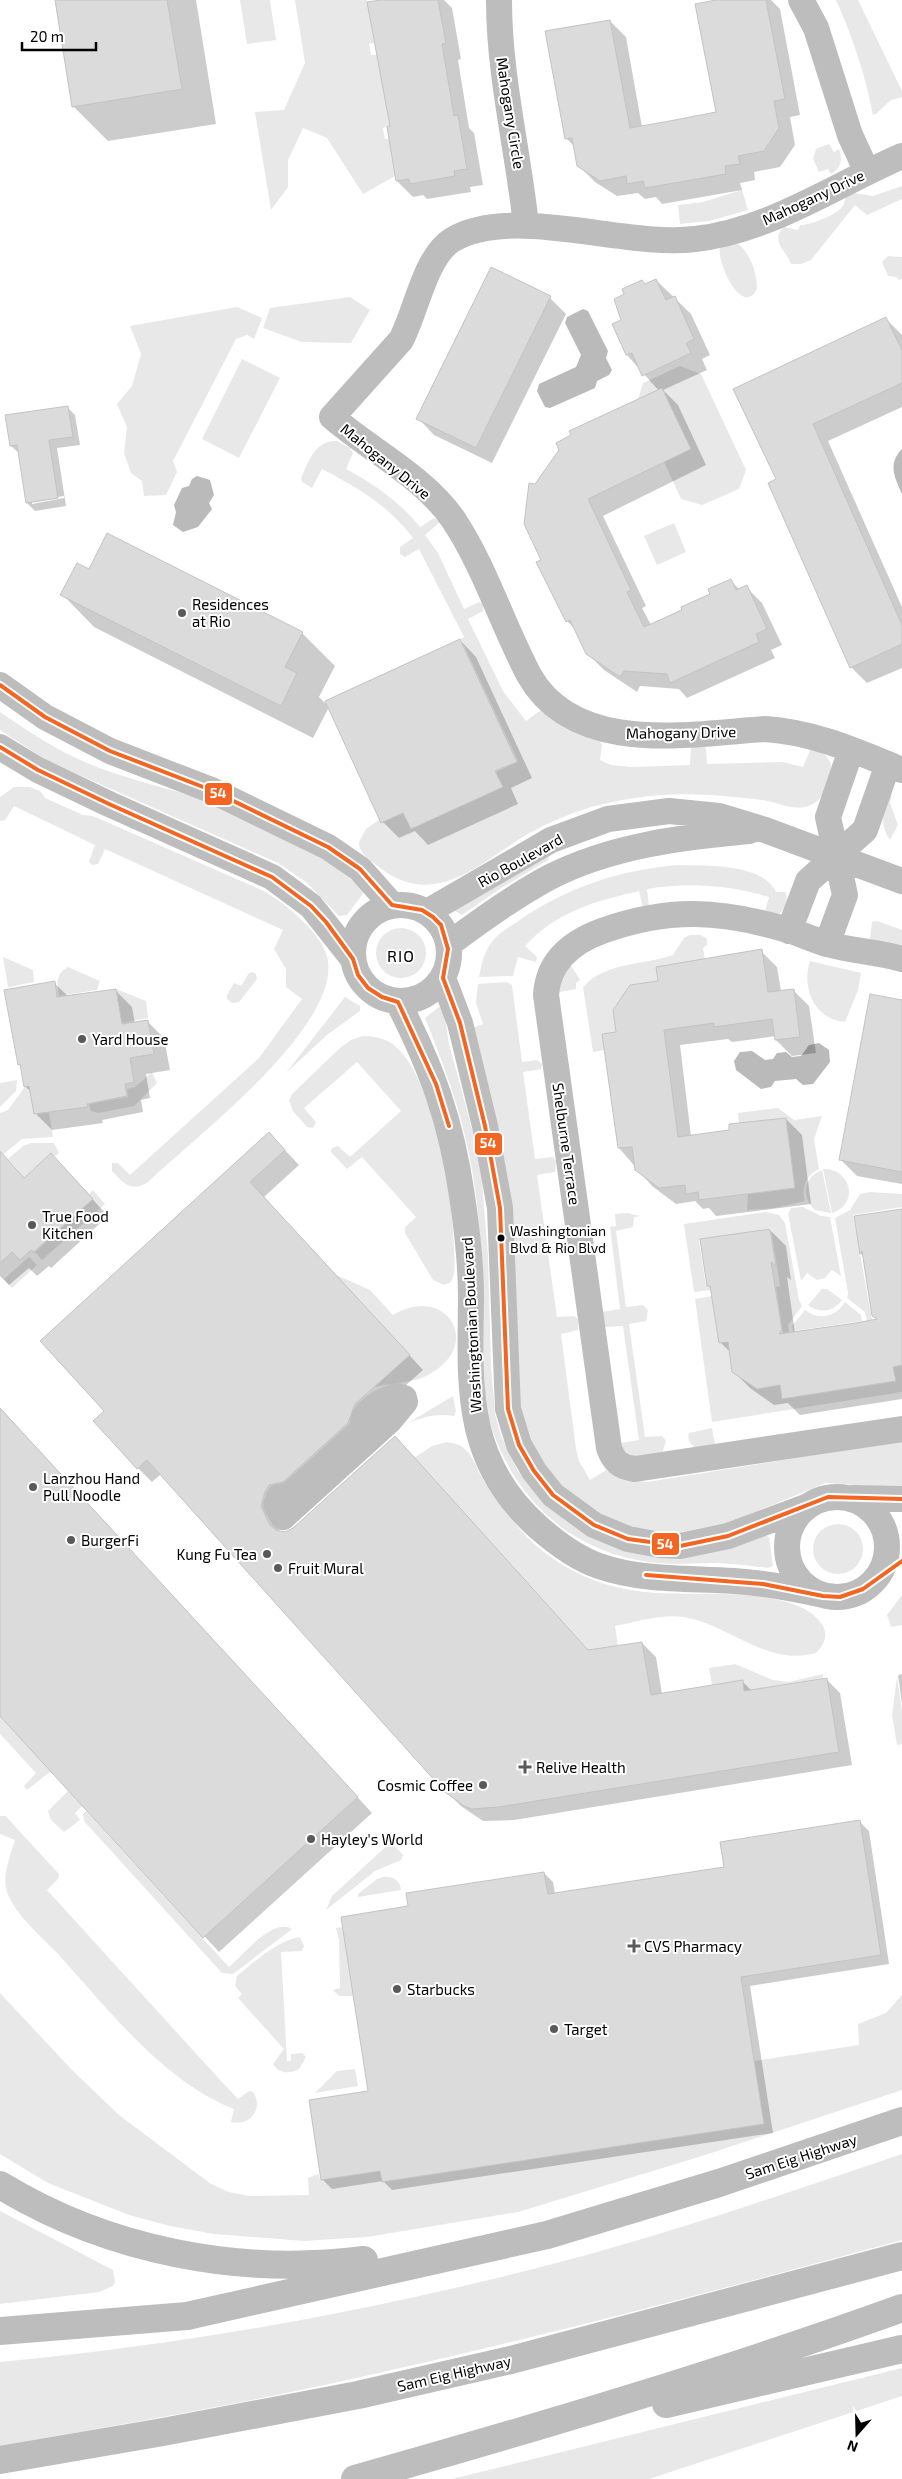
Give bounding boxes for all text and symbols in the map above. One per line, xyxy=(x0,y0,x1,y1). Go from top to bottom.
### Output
scale bar xyxy=(22,20,96,52)
text: 20 m xyxy=(30,27,64,45)
street label: Mahogany Circle xyxy=(493,56,529,170)
street label: Mahogany Drive xyxy=(759,166,867,228)
street label: Mahogany Drive xyxy=(337,419,435,503)
place label: Residences at Rio xyxy=(192,595,269,630)
marker: Residences at Rio xyxy=(176,607,188,619)
street label: Mahogany Drive xyxy=(626,722,736,742)
line badge: 54 xyxy=(204,782,233,806)
text: 54 xyxy=(210,784,226,801)
street label: Rio Boulevard xyxy=(474,829,566,891)
district label: RIO xyxy=(387,946,415,965)
place label: Yard House xyxy=(92,1030,169,1048)
marker: Yard House xyxy=(76,1033,88,1045)
street label: Shelburne Terrace xyxy=(550,1082,584,1206)
line badge: 54 xyxy=(474,1132,503,1156)
text: 54 xyxy=(480,1134,496,1151)
place label: True Food Kitchen xyxy=(42,1207,109,1242)
marker: True Food Kitchen xyxy=(26,1219,38,1231)
place label: Washingtonian Blvd & Rio Blvd xyxy=(510,1222,606,1256)
marker: Washingtonian Blvd & Rio Blvd xyxy=(496,1233,506,1243)
street label: Washingtonian Boulevard xyxy=(457,1237,485,1413)
place label: Lanzhou Hand Pull Noodle xyxy=(43,1469,140,1504)
marker: Lanzhou Hand Pull Noodle xyxy=(27,1481,39,1493)
place label: BurgerFi xyxy=(81,1531,139,1549)
line badge: 54 xyxy=(651,1532,680,1556)
marker: BurgerFi xyxy=(65,1534,77,1546)
text: 54 xyxy=(657,1535,673,1552)
place label: Kung Fu Tea xyxy=(176,1545,257,1563)
marker: Kung Fu Tea xyxy=(261,1548,273,1560)
place label: Fruit Mural xyxy=(288,1559,364,1577)
marker: Fruit Mural xyxy=(272,1562,284,1574)
place label: Relive Health xyxy=(536,1758,626,1776)
marker: Relive Health xyxy=(518,1760,532,1774)
place label: Cosmic Coffee xyxy=(377,1776,473,1794)
marker: Cosmic Coffee xyxy=(477,1779,489,1791)
place label: Hayley's World xyxy=(321,1830,423,1848)
marker: Hayley's World xyxy=(305,1833,317,1845)
place label: CVS Pharmacy xyxy=(644,1937,742,1955)
marker: CVS Pharmacy xyxy=(628,1940,640,1952)
place label: Starbucks xyxy=(407,1980,475,1998)
marker: Starbucks xyxy=(391,1983,403,1995)
place label: Target xyxy=(564,2020,608,2038)
marker: Target xyxy=(548,2023,560,2035)
street label: Sam Eig Highway xyxy=(743,2129,859,2183)
street label: Sam Eig Highway xyxy=(395,2351,513,2395)
north arrow xyxy=(832,2409,882,2459)
text: N xyxy=(845,2437,860,2456)

